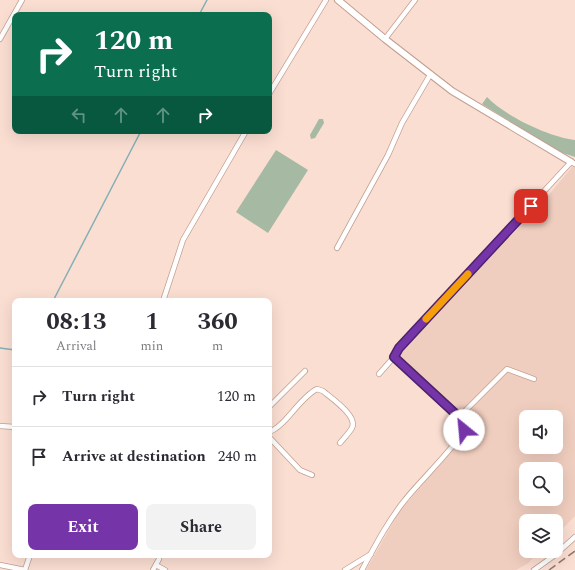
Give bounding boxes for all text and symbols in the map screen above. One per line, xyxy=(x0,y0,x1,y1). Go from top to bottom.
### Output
text: 120 m xyxy=(94,19,173,62)
icon: right xyxy=(28,28,80,80)
text: Turn right xyxy=(94,58,177,85)
icon: left xyxy=(68,104,90,126)
icon: ahead xyxy=(110,104,132,126)
icon: ahead xyxy=(152,104,174,126)
icon: right xyxy=(194,104,216,126)
pin xyxy=(514,189,548,223)
icon: arrive xyxy=(520,195,542,217)
text: 08:13 xyxy=(46,304,106,340)
text: 1 xyxy=(145,304,159,340)
text: 360 xyxy=(197,304,238,340)
text: Arrival xyxy=(56,336,97,356)
text: min xyxy=(141,336,163,356)
text: m xyxy=(212,336,223,356)
text: Turn right xyxy=(62,385,135,408)
text: 120 m xyxy=(217,385,256,408)
icon: right xyxy=(28,386,50,408)
position arrow xyxy=(443,409,485,451)
map controls xyxy=(519,410,563,558)
button: sound xyxy=(519,410,563,454)
text: Arrive at destination xyxy=(62,445,206,468)
text: 240 m xyxy=(218,445,257,468)
icon: arrive xyxy=(28,446,50,468)
button: search xyxy=(519,462,563,506)
button: Exit xyxy=(28,504,138,550)
button: Share xyxy=(146,504,256,550)
button: layers xyxy=(519,514,563,558)

